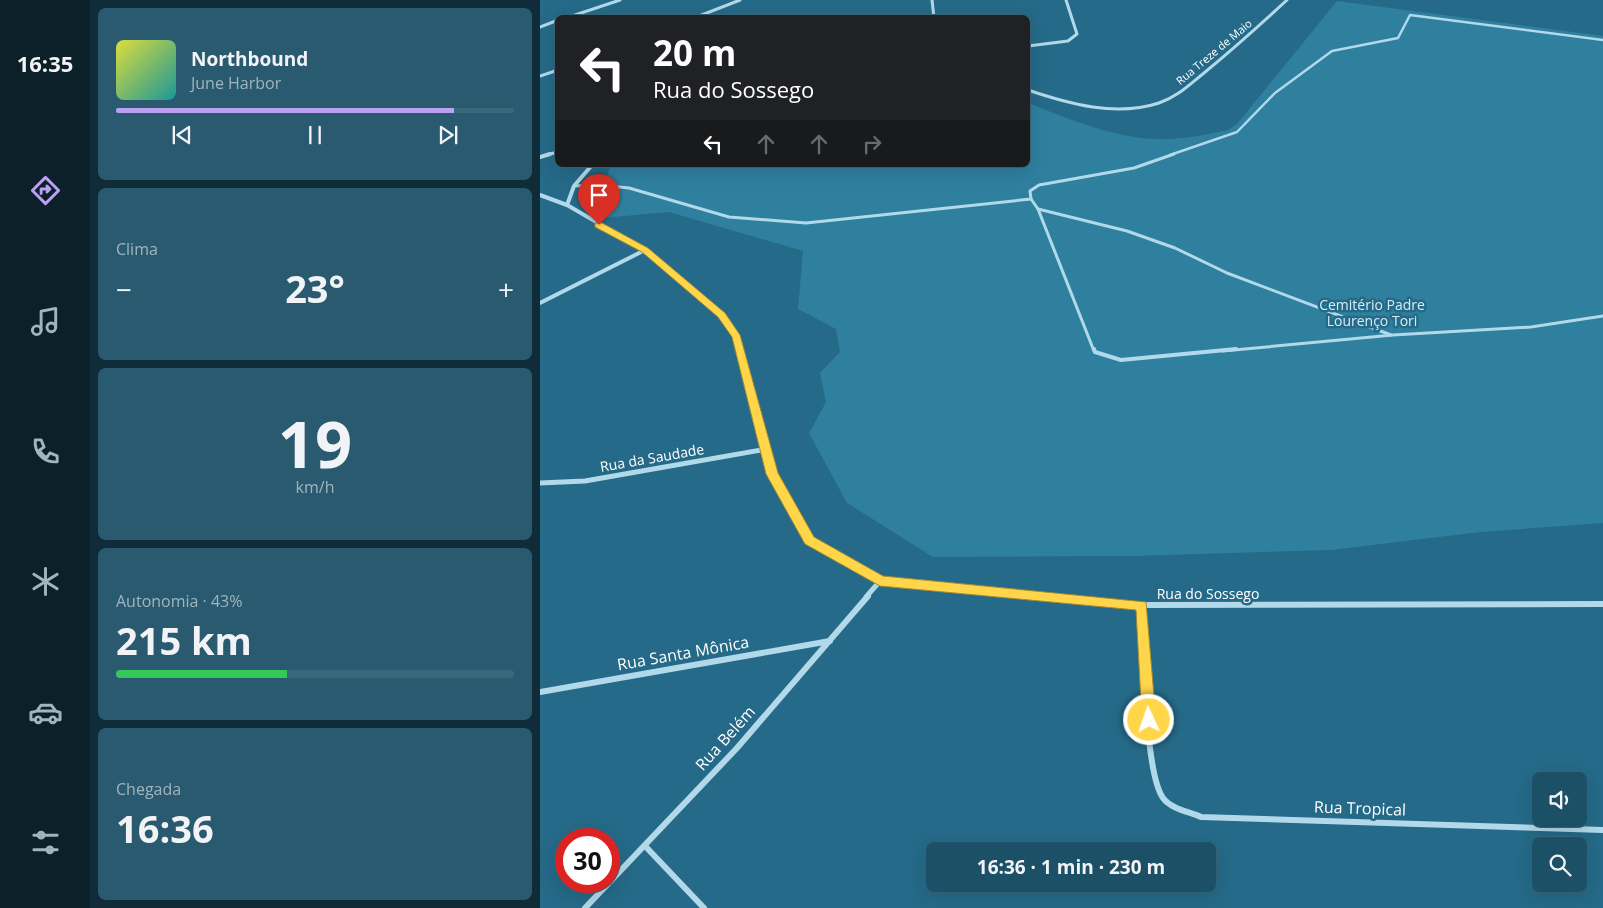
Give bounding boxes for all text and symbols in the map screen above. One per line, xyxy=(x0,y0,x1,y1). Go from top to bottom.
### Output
street label: Rua Treze de Maio xyxy=(1173,15,1255,88)
text: 20 m xyxy=(653,29,736,76)
icon: left xyxy=(570,35,635,100)
text: Northbound xyxy=(191,46,308,72)
text: 16:35 xyxy=(17,48,73,78)
text: June Harbor xyxy=(191,72,281,94)
text: Rua do Sossego xyxy=(653,74,814,104)
icon: previous xyxy=(168,121,196,149)
icon: pause xyxy=(301,121,329,149)
icon: next xyxy=(434,121,462,149)
icon: left xyxy=(699,130,727,158)
icon: ahead xyxy=(752,130,780,158)
icon: ahead xyxy=(805,130,833,158)
icon: right xyxy=(858,130,886,158)
icon: directions xyxy=(28,173,63,208)
pin xyxy=(578,174,620,225)
icon: arrive xyxy=(585,181,613,209)
text: Clima xyxy=(116,238,158,260)
text: 23° xyxy=(285,262,345,314)
text: − xyxy=(116,270,132,308)
text: + xyxy=(498,270,514,308)
park label: Cemitério Padre Lourenço Tori xyxy=(1319,295,1425,330)
icon: music xyxy=(28,304,63,339)
text: 19 xyxy=(278,399,352,487)
icon: phone xyxy=(28,434,63,469)
street label: Rua da Saudade xyxy=(598,439,706,476)
text: km/h xyxy=(296,476,334,498)
icon: climate xyxy=(28,564,63,599)
street label: Rua do Sossego xyxy=(1157,584,1259,603)
text: Autonomia · 43% xyxy=(116,590,242,612)
text: 215 km xyxy=(116,614,252,666)
street label: Rua Santa Mônica xyxy=(615,631,751,675)
position arrow xyxy=(1122,693,1174,745)
icon: car xyxy=(28,695,63,730)
street label: Rua Belém xyxy=(690,701,760,775)
map controls xyxy=(1532,772,1587,892)
button: sound xyxy=(1532,772,1587,827)
text: Chegada xyxy=(116,778,181,800)
street label: Rua Tropical xyxy=(1314,795,1406,821)
text: 16:36 xyxy=(116,802,214,854)
icon: filters xyxy=(28,825,63,860)
speed limit sign: 30 xyxy=(555,828,620,893)
button: search xyxy=(1532,837,1587,892)
text: 16:36 · 1 min · 230 m xyxy=(977,854,1165,880)

